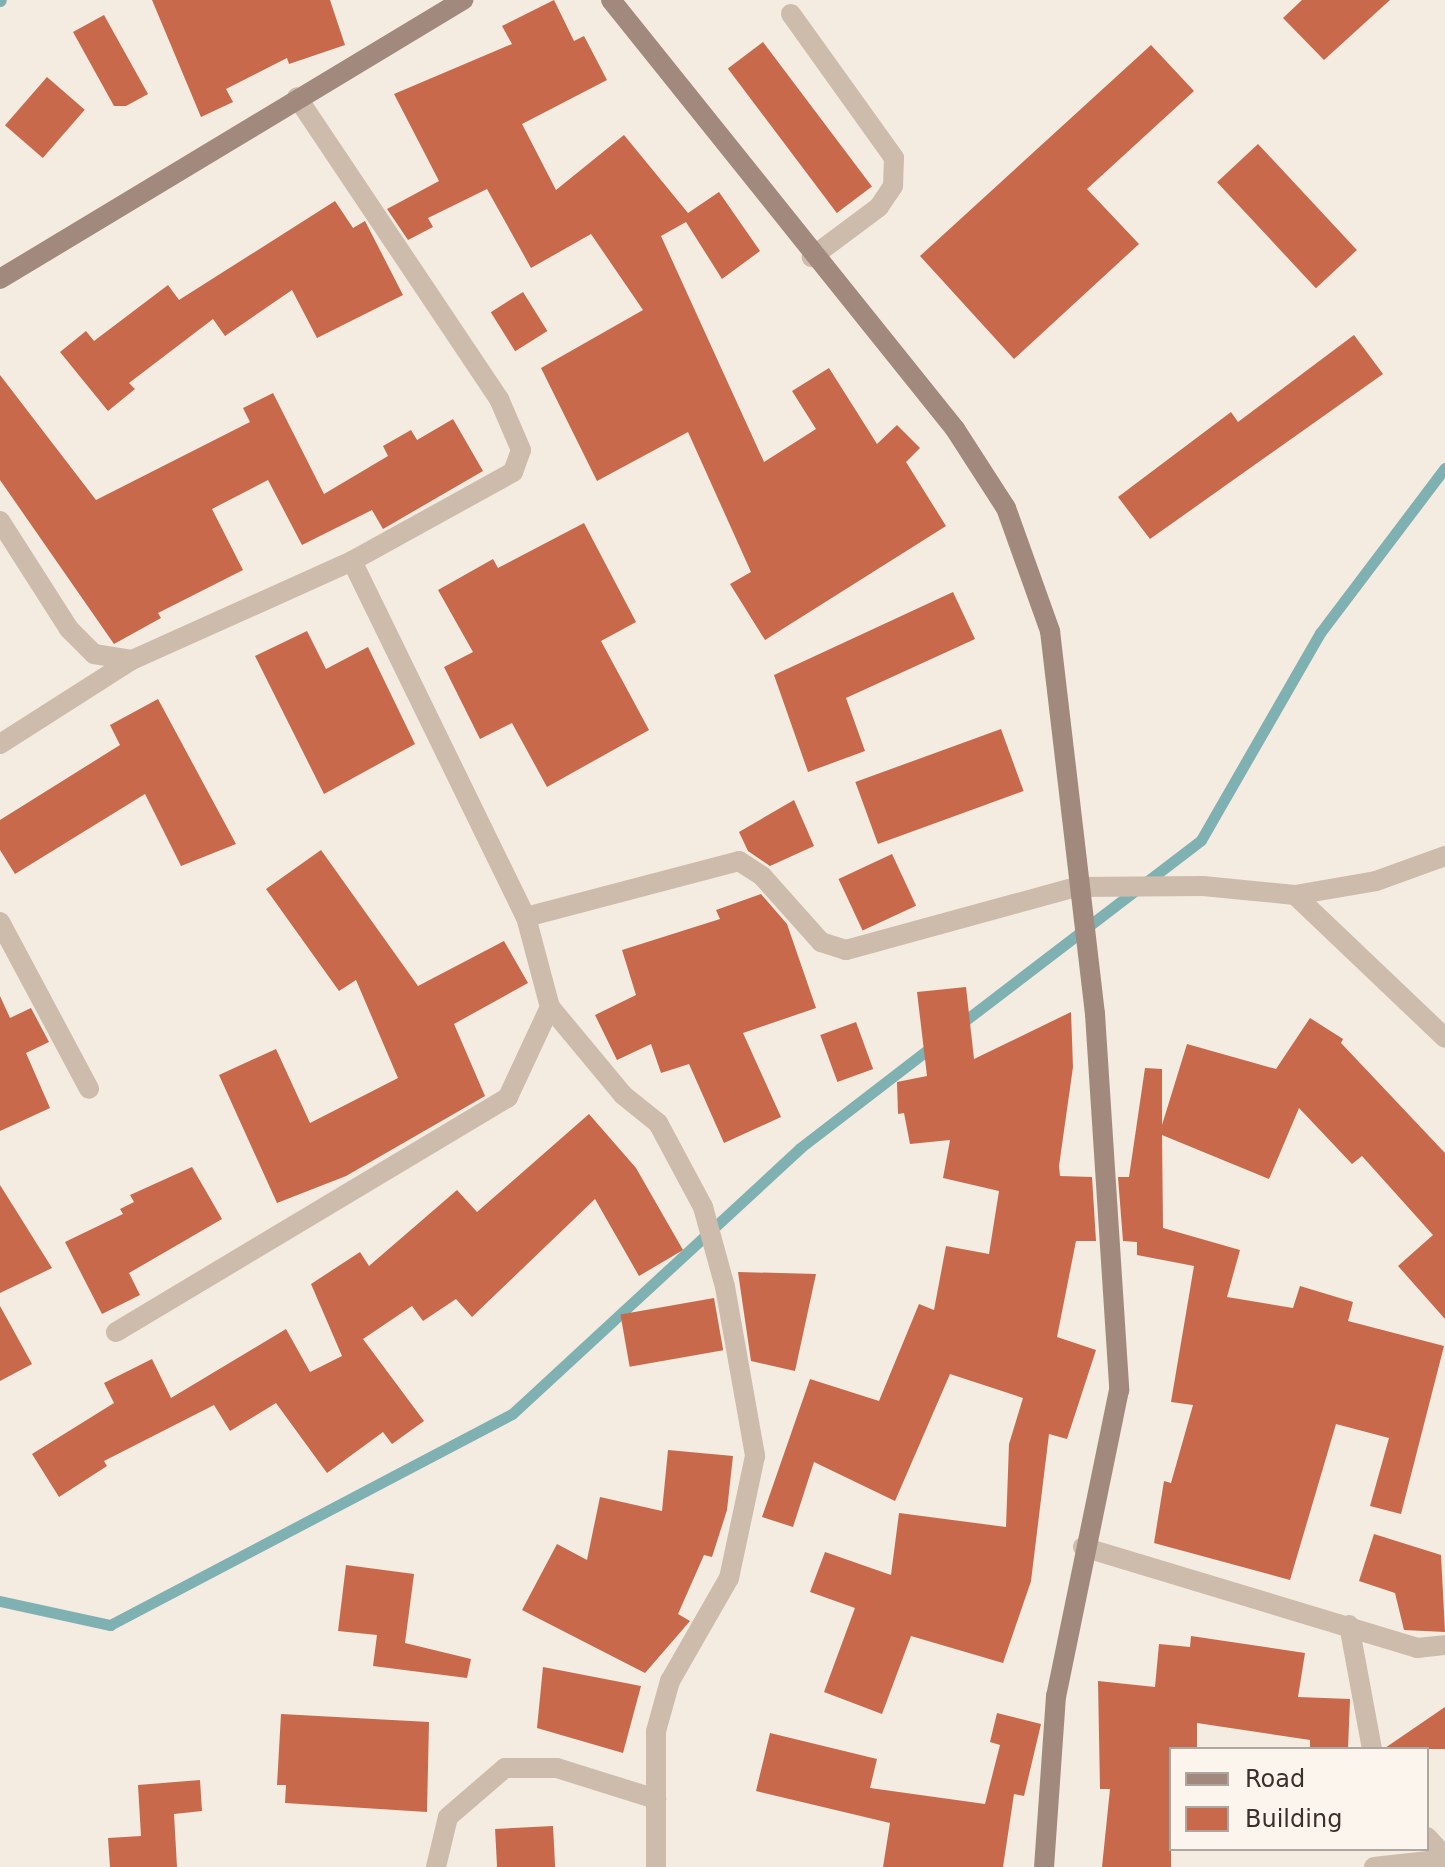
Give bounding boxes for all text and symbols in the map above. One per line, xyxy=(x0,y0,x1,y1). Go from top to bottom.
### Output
legend xyxy=(1169,1747,1429,1851)
text: Road xyxy=(1245,1765,1305,1793)
text: Building xyxy=(1245,1805,1342,1833)

